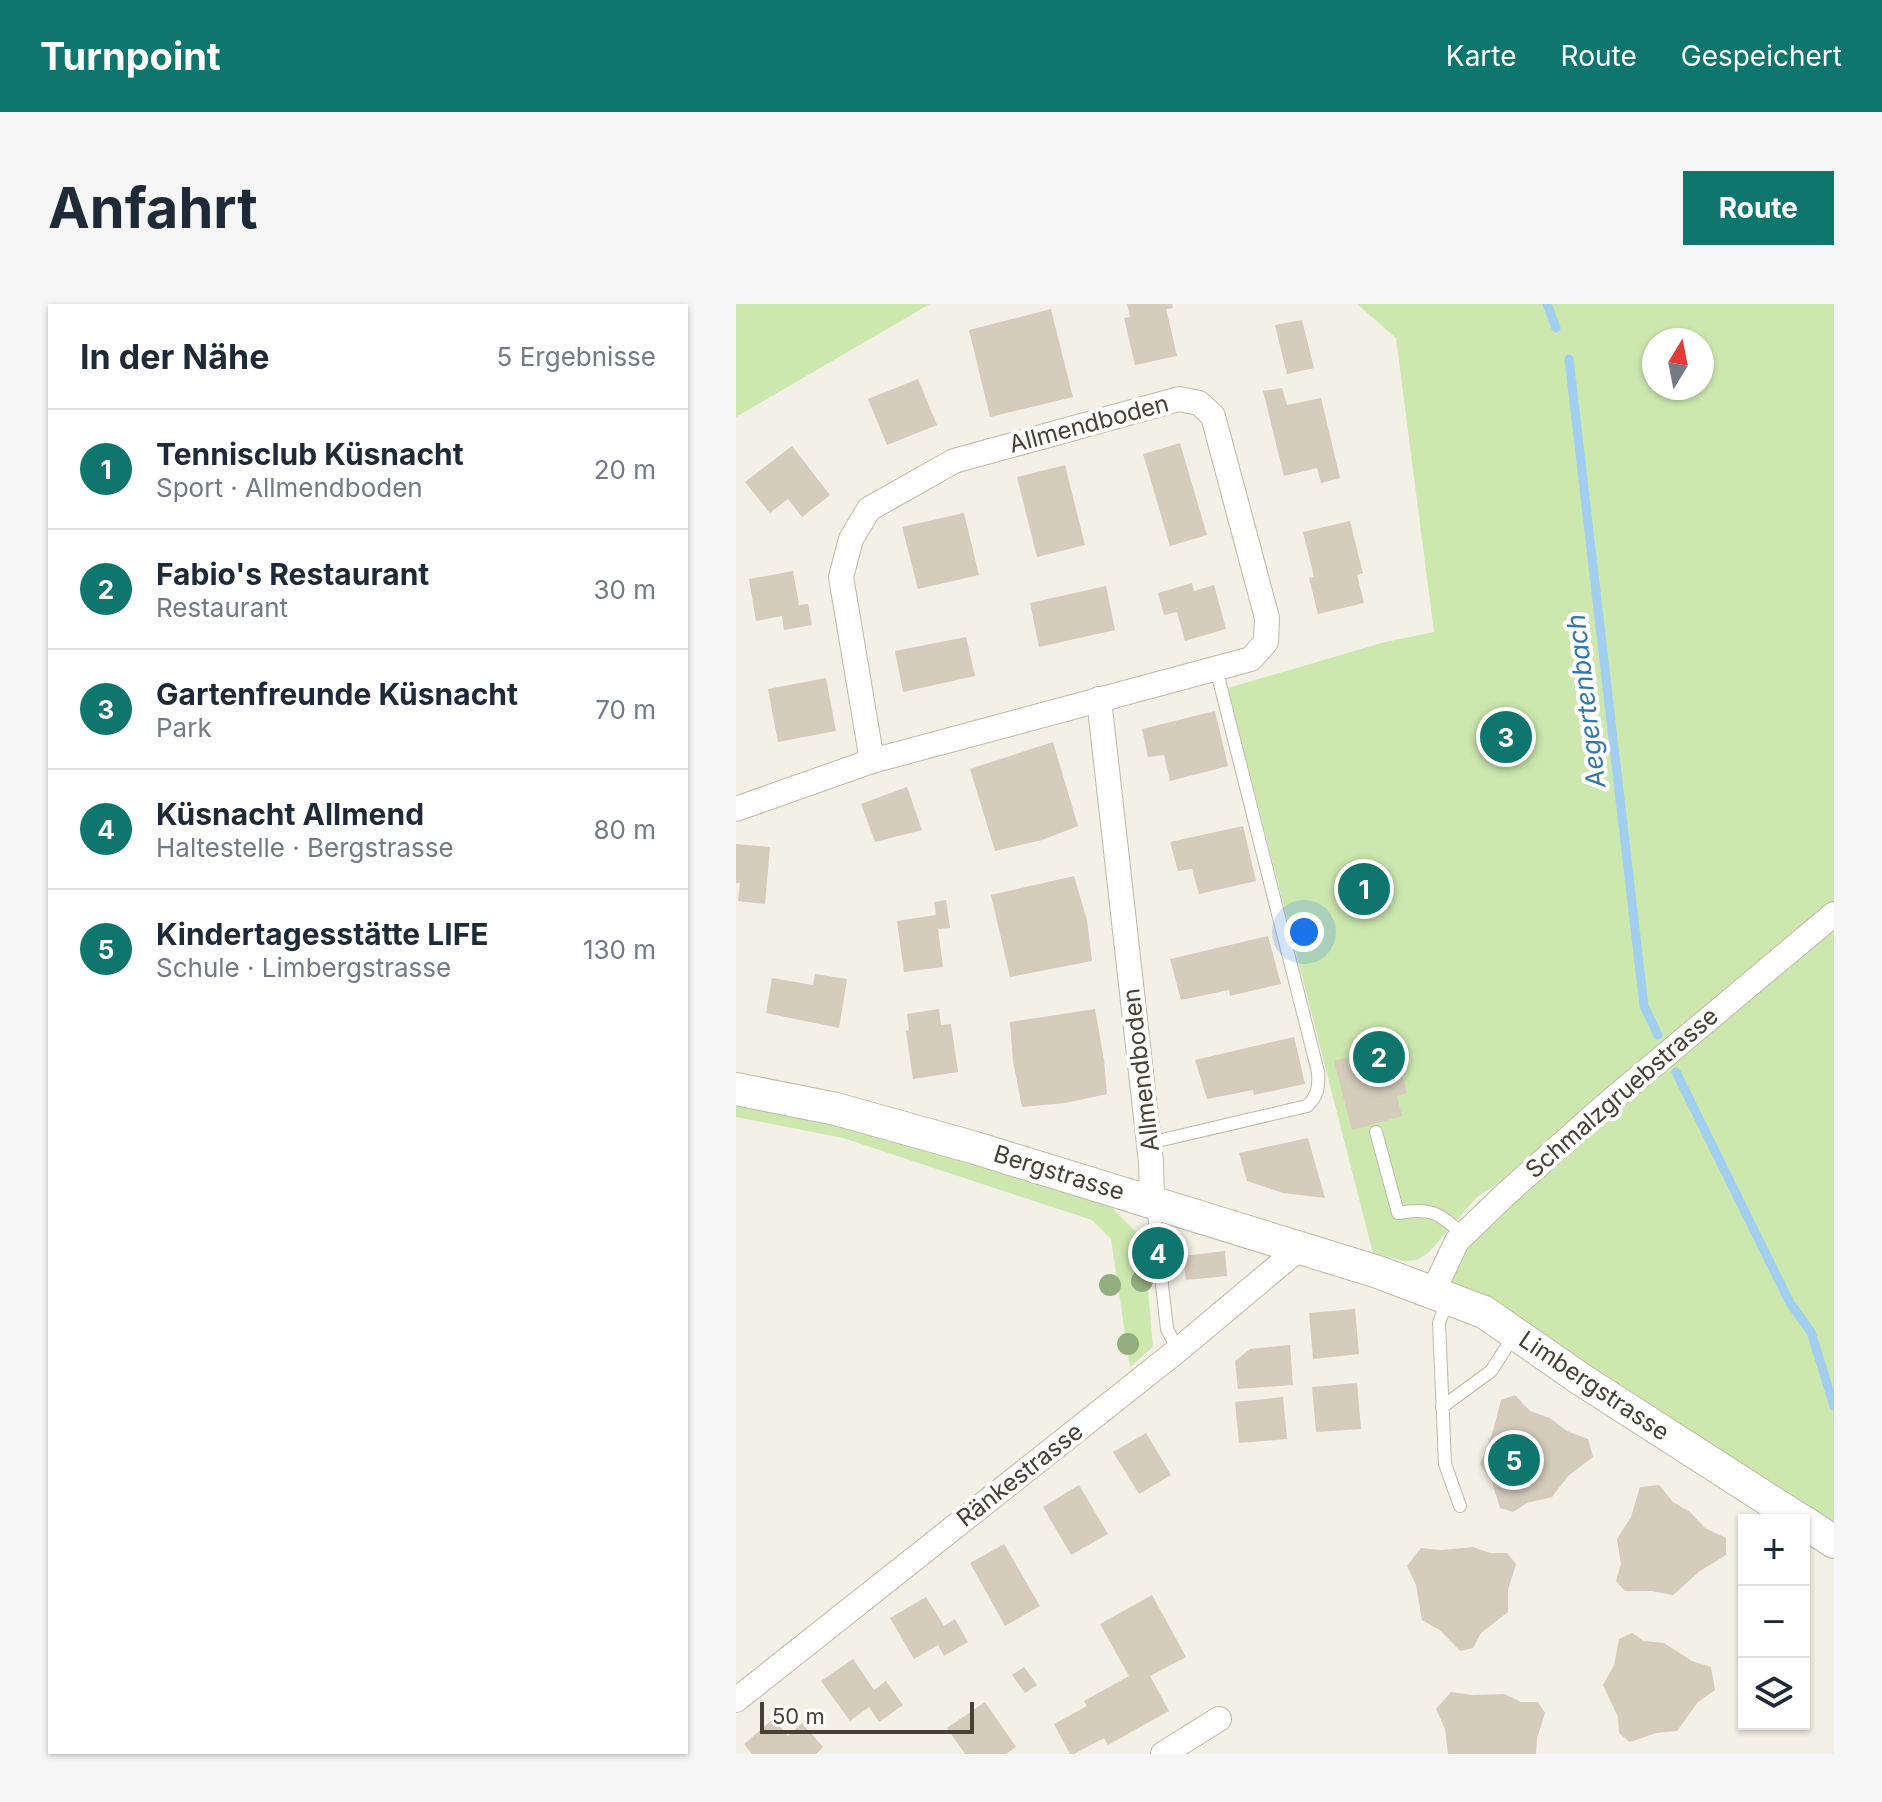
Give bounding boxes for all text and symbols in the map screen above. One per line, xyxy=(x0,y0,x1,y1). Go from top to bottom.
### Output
text: Turnpoint xyxy=(40,33,221,79)
text: Karte xyxy=(1446,39,1517,73)
text: Route xyxy=(1561,39,1637,73)
text: Gespeichert xyxy=(1681,39,1842,73)
button: Route xyxy=(1683,171,1834,245)
text: Anfahrt xyxy=(48,174,258,242)
north arrow xyxy=(1642,328,1714,400)
text: In der Nähe xyxy=(80,336,269,377)
text: 5 Ergebnisse xyxy=(497,341,656,372)
street label: Allmendboden xyxy=(1006,388,1172,459)
text: Tennisclub Küsnacht xyxy=(156,436,464,472)
text: 1 xyxy=(100,454,112,485)
text: 20 m xyxy=(594,454,656,485)
text: Sport · Allmendboden xyxy=(156,472,423,503)
text: Fabio's Restaurant xyxy=(156,556,429,592)
text: 2 xyxy=(98,574,114,605)
text: 30 m xyxy=(593,574,656,605)
text: Restaurant xyxy=(156,592,288,623)
water label: Aegertenbach xyxy=(1559,612,1612,791)
text: Gartenfreunde Küsnacht xyxy=(156,676,518,712)
text: 3 xyxy=(98,694,114,725)
text: 70 m xyxy=(595,694,656,725)
pin: 3 xyxy=(1480,707,1532,767)
text: Park xyxy=(156,712,212,743)
text: Küsnacht Allmend xyxy=(156,796,424,832)
text: 4 xyxy=(97,814,115,845)
text: 80 m xyxy=(593,814,656,845)
text: Haltestelle · Bergstrasse xyxy=(156,832,454,863)
pin: 1 xyxy=(1338,859,1390,919)
your location xyxy=(1284,912,1324,952)
text: Kindertagesstätte LIFE xyxy=(156,916,489,952)
text: 5 xyxy=(98,934,114,965)
text: 130 m xyxy=(583,934,656,965)
text: Schule · Limbergstrasse xyxy=(156,952,451,983)
street label: Allmendboden xyxy=(1116,987,1165,1153)
street label: Schmalzgruebstrasse xyxy=(1520,1001,1724,1184)
pin: 2 xyxy=(1353,1027,1405,1087)
street label: Bergstrasse xyxy=(990,1139,1128,1206)
pin: 4 xyxy=(1132,1223,1184,1283)
street label: Limbergstrasse xyxy=(1514,1325,1675,1446)
street label: Ränkestrasse xyxy=(951,1416,1088,1533)
pin: 5 xyxy=(1488,1430,1540,1490)
map controls xyxy=(1738,1514,1810,1730)
button: + xyxy=(1738,1514,1810,1586)
button: − xyxy=(1738,1586,1810,1658)
button: layers xyxy=(1738,1658,1810,1730)
scale bar xyxy=(760,1698,974,1734)
text: 50 m xyxy=(772,1703,825,1729)

